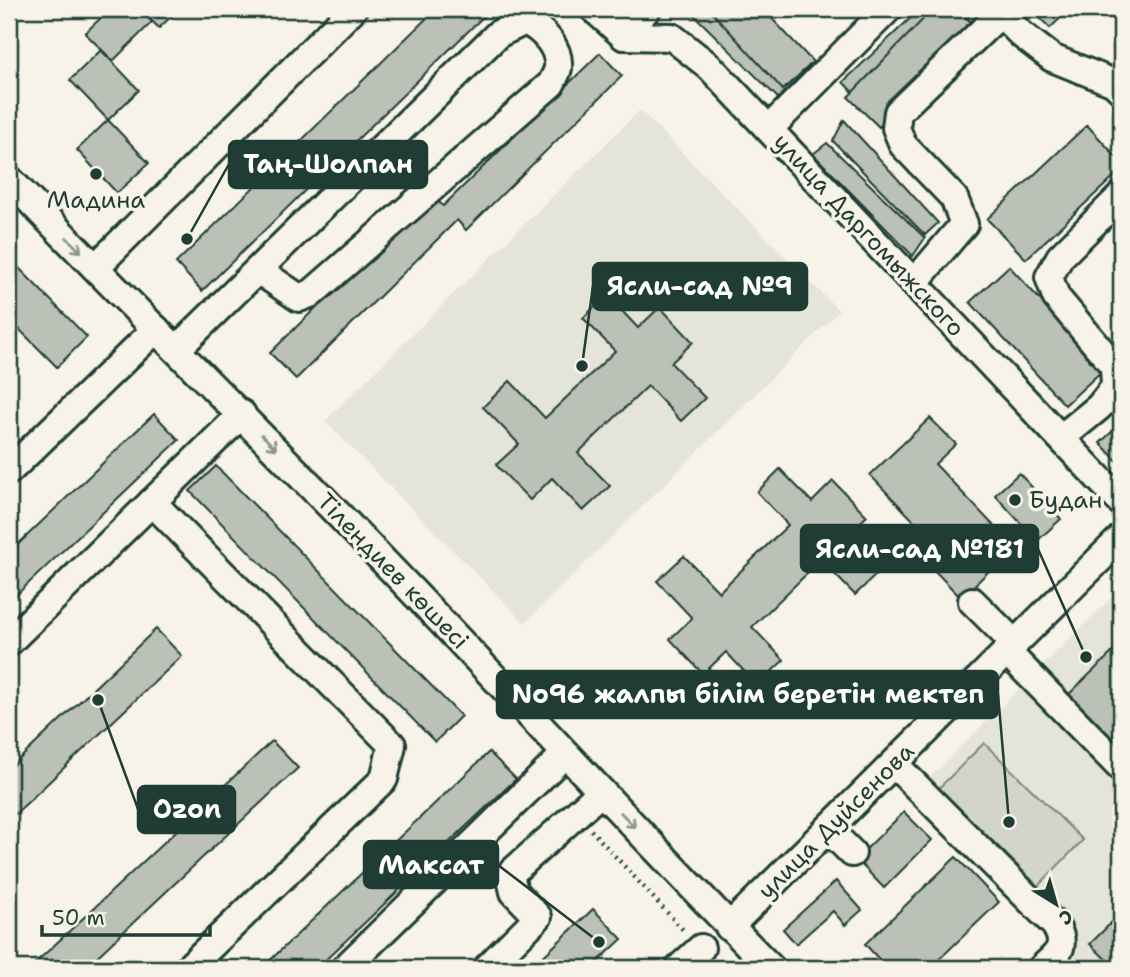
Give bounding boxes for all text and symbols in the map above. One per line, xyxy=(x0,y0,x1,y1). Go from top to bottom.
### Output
street label: улица Даргомыжского xyxy=(766,126,972,344)
callout: Таң-Шолпан xyxy=(229,141,427,188)
text: Таң-Шолпан xyxy=(243,146,413,181)
marker: Мадина xyxy=(88,166,104,182)
place label: Мадина xyxy=(47,184,145,216)
one-way arrow xyxy=(66,237,83,254)
callout: Ясли-сад №9 xyxy=(593,263,807,310)
text: Ясли-сад №9 xyxy=(607,268,793,303)
one-way arrow xyxy=(260,433,277,450)
place label: Будан xyxy=(1029,484,1102,516)
street label: Тілендиев көшесі xyxy=(310,486,476,656)
marker: Будан xyxy=(1007,492,1023,508)
callout: Ясли-сад №181 xyxy=(801,525,1038,572)
text: Ясли-сад №181 xyxy=(816,531,1024,566)
callout: No96 жалпы білім беретін мектеп xyxy=(497,671,998,718)
text: No96 жалпы білім беретін мектеп xyxy=(512,676,984,711)
street label: улица Дуйсенова xyxy=(751,736,921,906)
callout: Ozon xyxy=(138,786,235,833)
text: Ozon xyxy=(153,791,221,826)
one-way arrow xyxy=(619,811,636,828)
callout: Максат xyxy=(364,841,498,888)
text: Максат xyxy=(378,847,484,882)
north arrow xyxy=(1021,869,1092,939)
scale bar xyxy=(42,893,210,937)
text: 50 m xyxy=(52,904,105,932)
text: С xyxy=(1054,904,1078,931)

